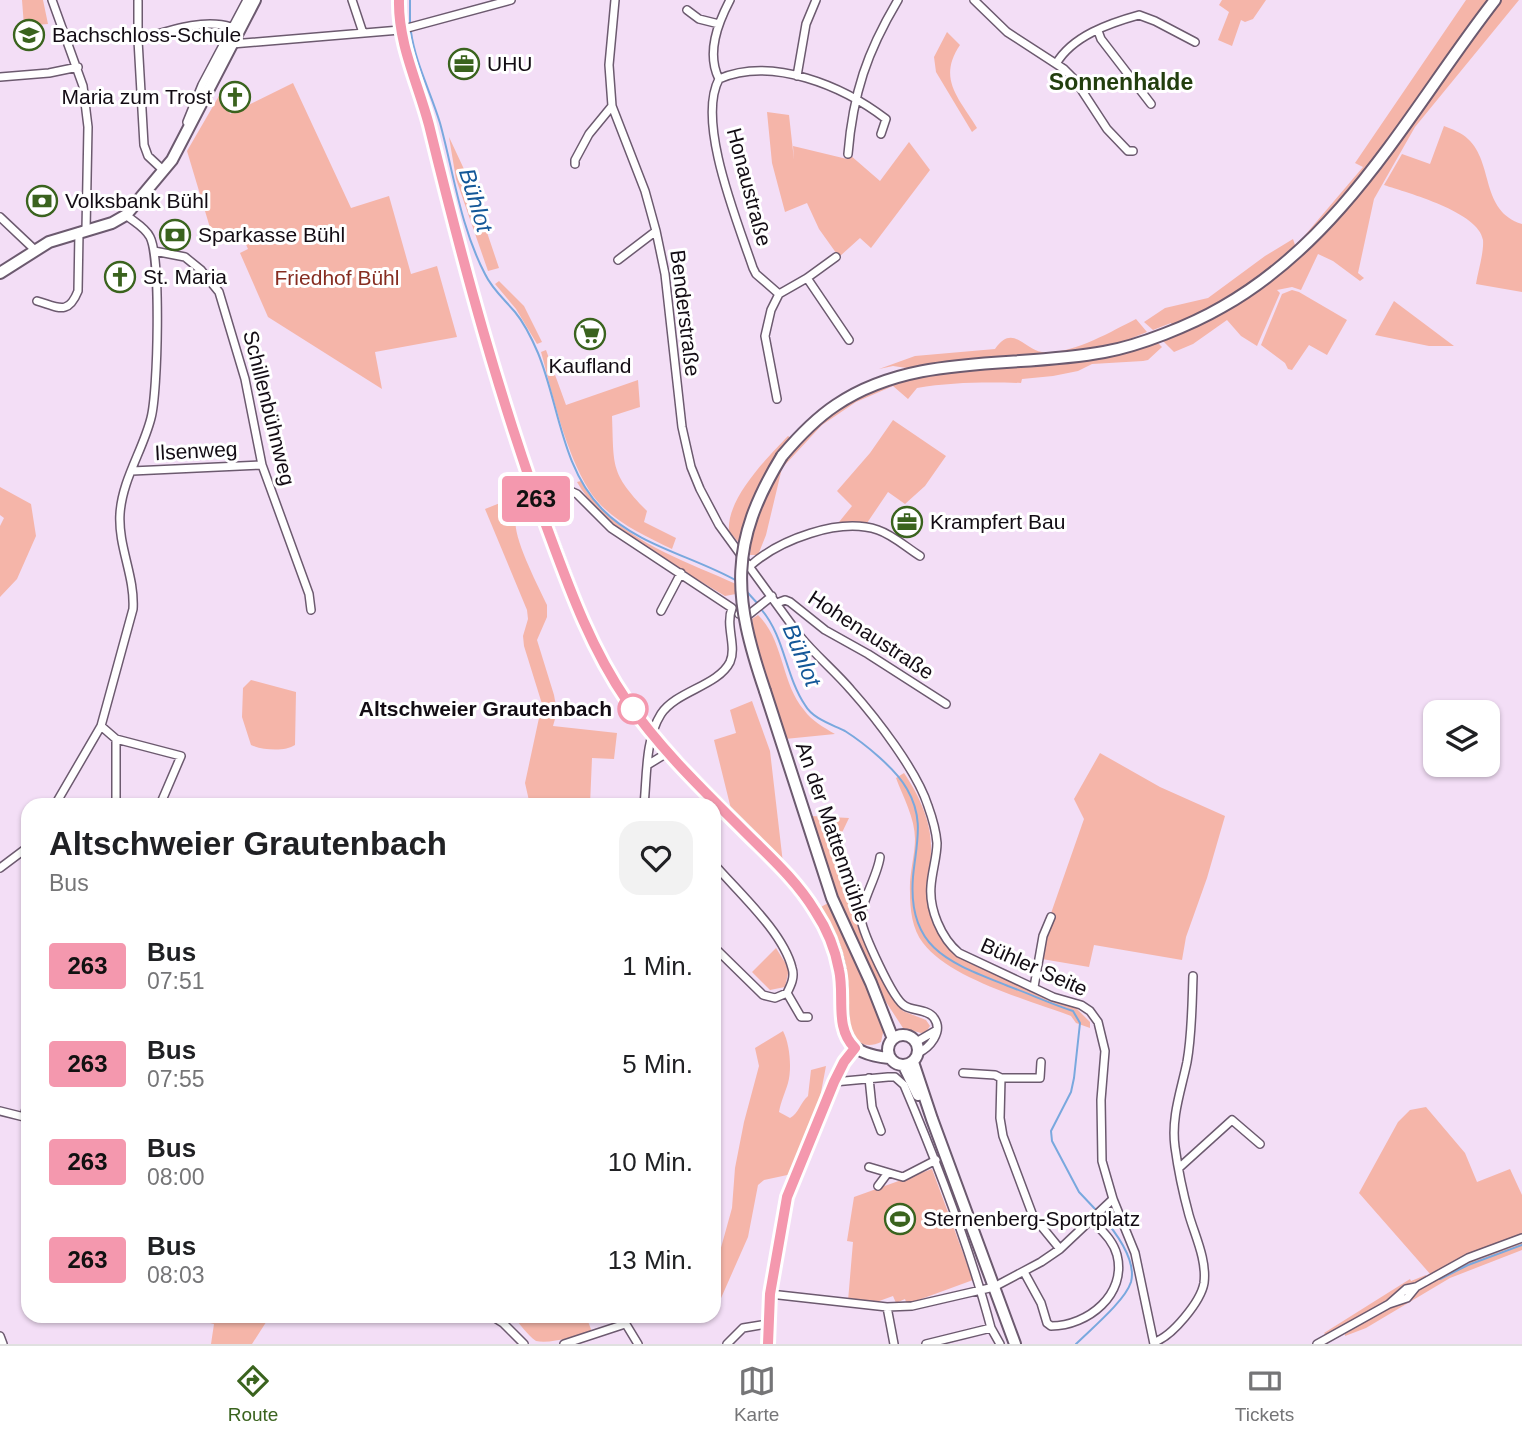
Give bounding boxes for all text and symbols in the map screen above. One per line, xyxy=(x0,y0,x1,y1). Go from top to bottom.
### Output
school or university icon: Bachschloss-Schule xyxy=(12,18,46,52)
place label: Bachschloss-Schule xyxy=(52,23,241,46)
office icon: UHU xyxy=(447,47,481,81)
place label: UHU xyxy=(487,52,533,75)
district label: Sonnenhalde xyxy=(1049,69,1193,95)
church icon: Maria zum Trost xyxy=(218,80,252,114)
place label: Maria zum Trost xyxy=(61,85,212,108)
street label: Honaustraße xyxy=(723,125,776,248)
water label: Bühlot xyxy=(454,165,498,237)
bank icon: Volksbank Bühl xyxy=(25,184,59,218)
place label: Volksbank Bühl xyxy=(65,189,209,212)
bank icon: Sparkasse Bühl xyxy=(158,218,192,252)
place label: Sparkasse Bühl xyxy=(198,223,345,246)
street label: Benderstraße xyxy=(666,248,705,377)
church icon: St. Maria xyxy=(103,260,137,294)
place label: St. Maria xyxy=(143,265,227,288)
park label: Friedhof Bühl xyxy=(275,266,399,289)
supermarket icon: Kaufland xyxy=(573,317,607,351)
street label: Schillenbühnweg xyxy=(239,328,300,488)
place label: Kaufland xyxy=(549,354,631,377)
street label: Ilsenweg xyxy=(154,437,238,464)
line badge: 263 xyxy=(496,476,576,522)
text: 263 xyxy=(516,485,556,512)
office icon: Krampfert Bau xyxy=(890,505,924,539)
place label: Krampfert Bau xyxy=(930,510,1065,533)
street label: Hohenaustraße xyxy=(804,586,938,684)
water label: Bühlot xyxy=(778,620,827,692)
marker: Altschweier Grautenbach xyxy=(618,694,648,724)
place label: Altschweier Grautenbach xyxy=(359,697,612,720)
map controls xyxy=(1423,700,1500,777)
button: layers xyxy=(1423,700,1500,777)
street label: An der Mattenmühle xyxy=(792,739,875,925)
button: heart xyxy=(619,821,693,895)
text: Altschweier Grautenbach xyxy=(49,825,447,862)
text: Bus xyxy=(49,870,89,896)
street label: Bühler Seite xyxy=(977,933,1091,1000)
text: Bus xyxy=(147,937,196,967)
text: 1 Min. xyxy=(622,951,693,981)
text: 263 xyxy=(67,952,108,979)
text: 07:51 xyxy=(147,968,205,994)
text: Bus xyxy=(147,1035,196,1065)
text: 5 Min. xyxy=(622,1049,693,1079)
text: 263 xyxy=(67,1050,108,1077)
text: 07:55 xyxy=(147,1066,205,1092)
text: Bus xyxy=(147,1133,196,1163)
text: 10 Min. xyxy=(608,1147,693,1177)
text: 263 xyxy=(67,1148,108,1175)
text: 08:00 xyxy=(147,1164,205,1190)
sports icon: Sternenberg-Sportplatz xyxy=(883,1202,917,1236)
place label: Sternenberg-Sportplatz xyxy=(923,1207,1140,1230)
text: Bus xyxy=(147,1231,196,1261)
text: 13 Min. xyxy=(608,1245,693,1275)
text: 263 xyxy=(67,1246,108,1273)
text: 08:03 xyxy=(147,1262,205,1288)
tab: Route xyxy=(228,1362,278,1426)
tab: Karte xyxy=(734,1362,779,1426)
tab: Tickets xyxy=(1235,1362,1294,1426)

